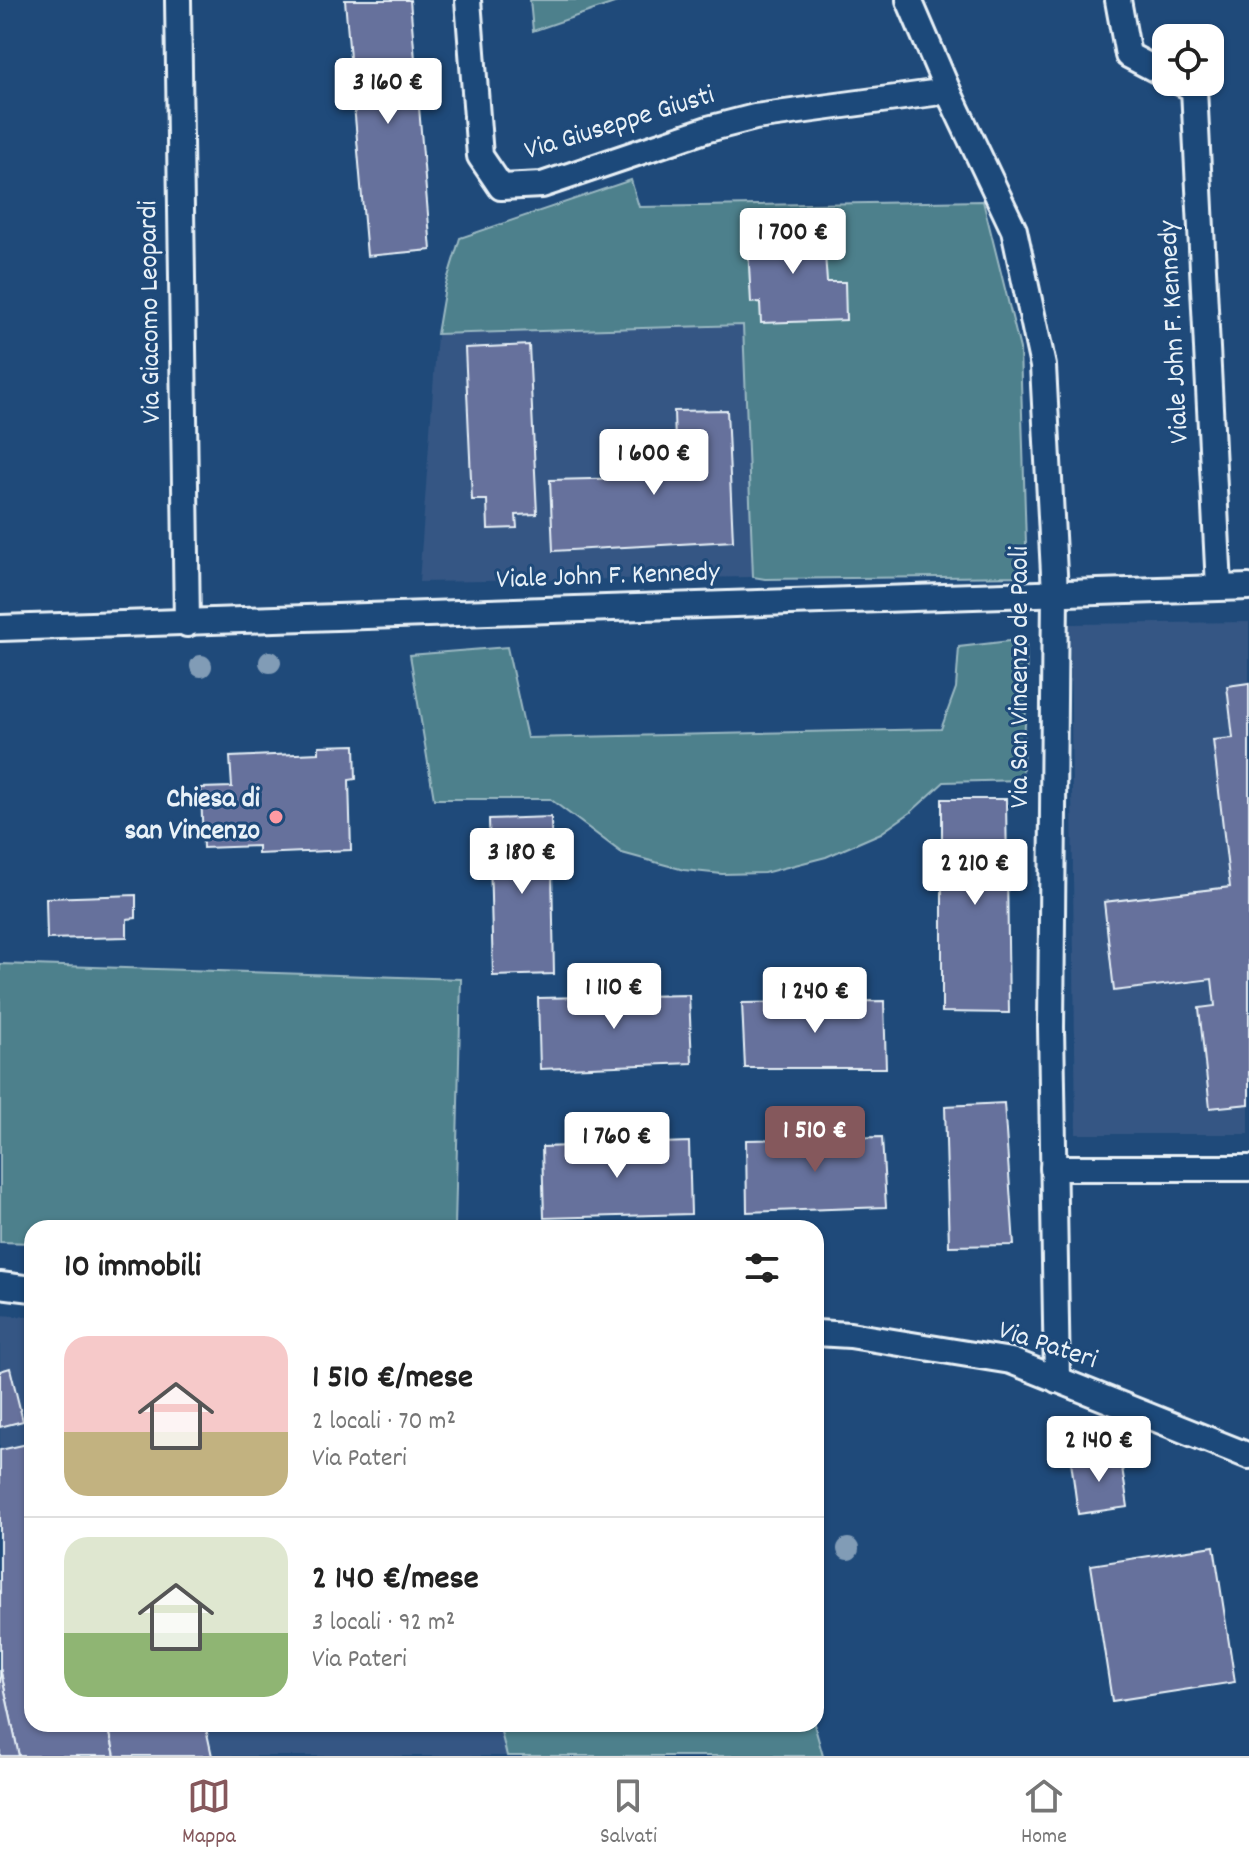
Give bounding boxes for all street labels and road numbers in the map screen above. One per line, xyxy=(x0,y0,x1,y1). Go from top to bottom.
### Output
street label: Via Giuseppe Giusti xyxy=(520,77,720,173)
street label: Via Giacomo Leopardi xyxy=(130,200,174,424)
street label: Viale John F. Kennedy xyxy=(1150,219,1202,445)
street label: Via San Vincenzo de Paoli xyxy=(1002,546,1042,808)
street label: Viale John F. Kennedy xyxy=(496,554,721,602)
street label: Via Pateri xyxy=(992,1312,1102,1382)

